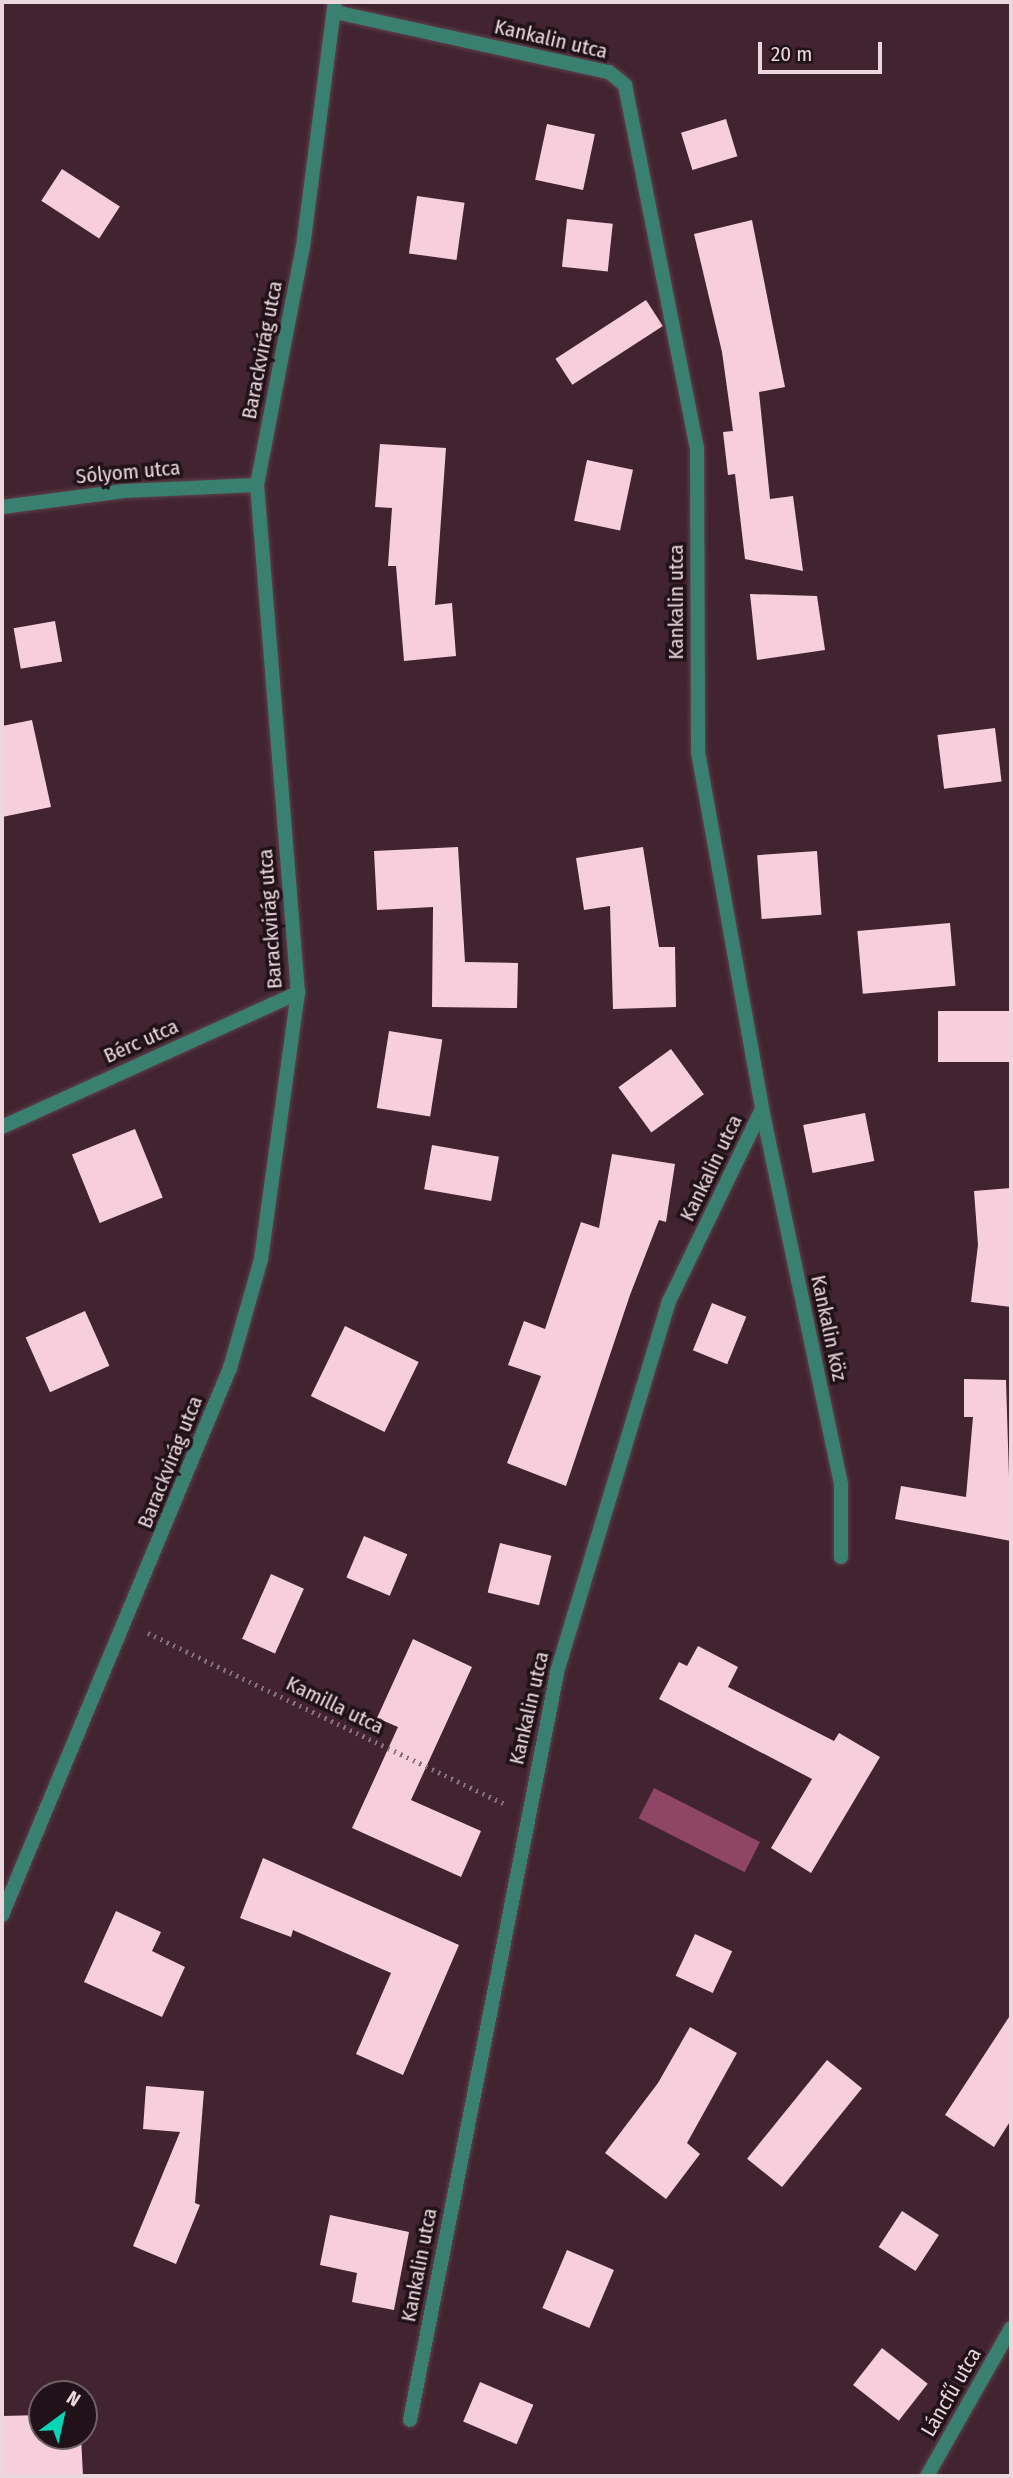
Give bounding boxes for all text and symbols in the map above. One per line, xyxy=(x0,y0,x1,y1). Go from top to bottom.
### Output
street label: Kankalin utca xyxy=(492,14,610,64)
scale bar xyxy=(761,28,885,72)
text: 20 m xyxy=(771,41,812,67)
street label: Barackvirág utca xyxy=(236,279,288,421)
street label: Sólyom utca xyxy=(75,455,181,489)
street label: Kankalin utca xyxy=(663,544,689,660)
street label: Barackvirág utca xyxy=(253,848,287,990)
street label: Bérc utca xyxy=(100,1013,182,1069)
street label: Kankalin utca xyxy=(674,1111,748,1225)
street label: Kankalin köz xyxy=(806,1273,852,1383)
street label: Barackvirág utca xyxy=(132,1392,208,1532)
street label: Kankalin utca xyxy=(504,1649,554,1767)
street label: Kamilla utca xyxy=(282,1671,388,1739)
street label: Kankalin utca xyxy=(396,2206,442,2324)
street label: Láncfű utca xyxy=(915,2343,987,2441)
north arrow xyxy=(28,2380,98,2450)
text: N xyxy=(63,2386,85,2411)

